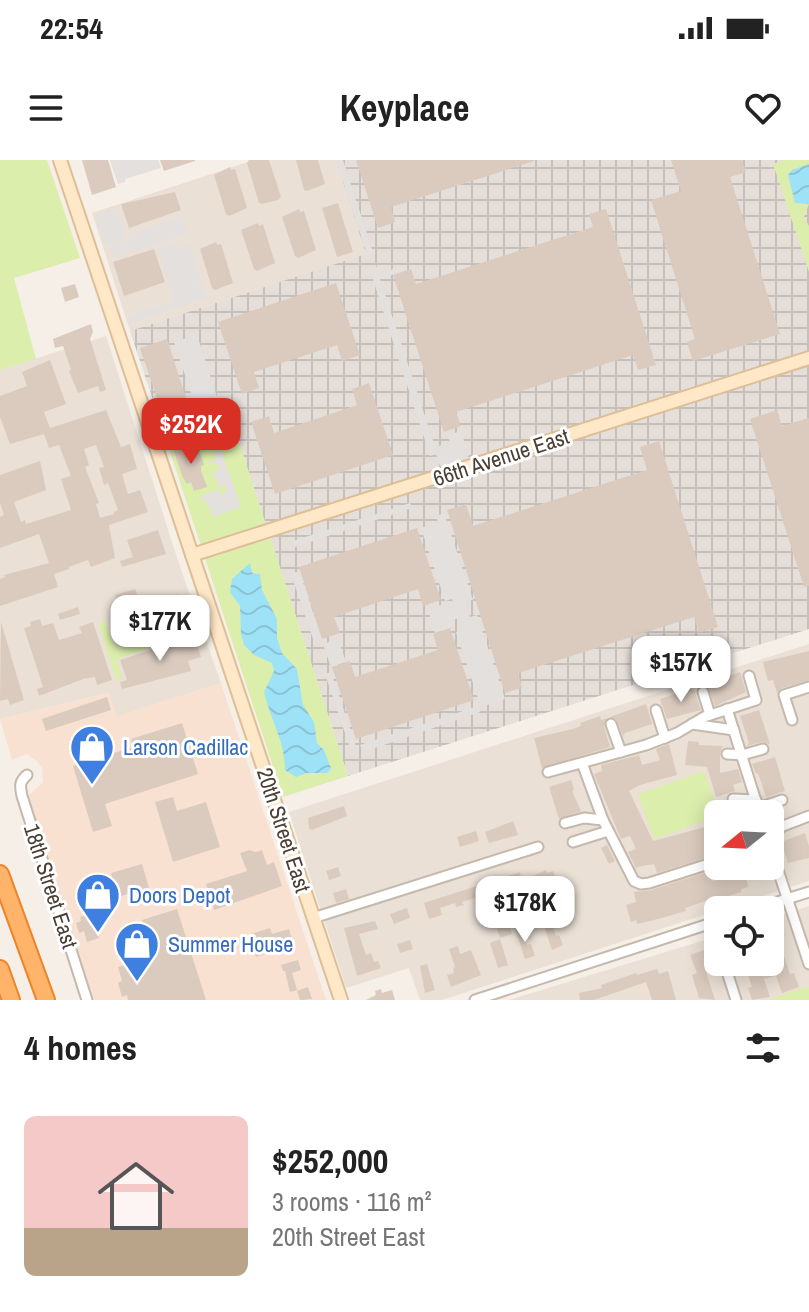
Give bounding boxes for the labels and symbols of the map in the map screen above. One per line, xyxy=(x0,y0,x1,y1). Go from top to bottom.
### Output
pin: $252K xyxy=(135,398,247,466)
street label: 66th Avenue East xyxy=(429,421,573,493)
pin: $177K xyxy=(104,595,216,663)
pin: $157K xyxy=(625,636,737,704)
shop icon: Larson Cadillac xyxy=(68,723,116,786)
place label: Larson Cadillac xyxy=(123,732,248,762)
street label: 20th Street East xyxy=(250,764,318,896)
north arrow xyxy=(704,800,784,880)
street label: 18th Street East xyxy=(17,820,85,952)
shop icon: Doors Depot xyxy=(74,871,122,934)
pin: $178K xyxy=(469,876,581,944)
place label: Doors Depot xyxy=(129,880,230,910)
shop icon: Summer House xyxy=(113,920,161,983)
place label: Summer House xyxy=(168,929,293,959)

